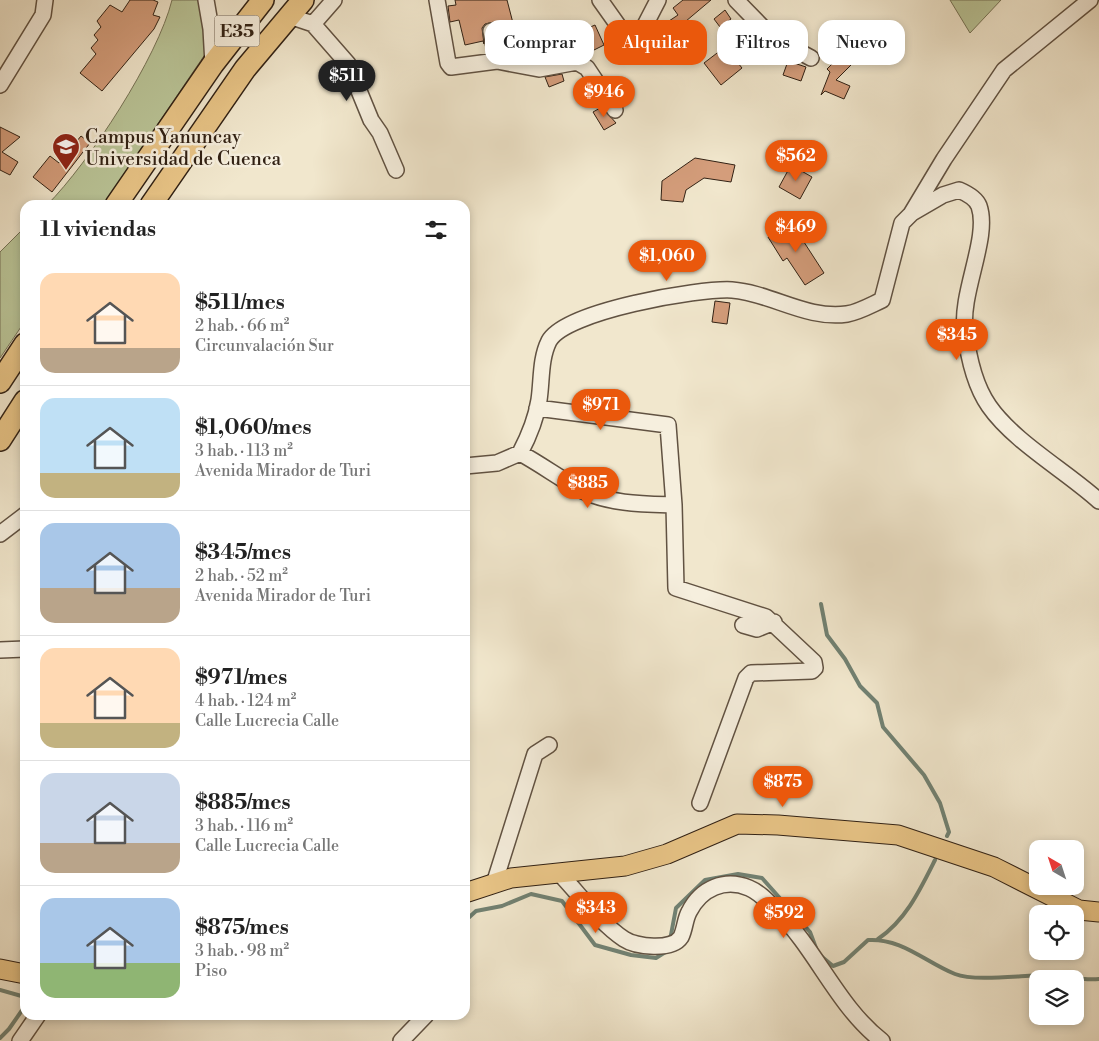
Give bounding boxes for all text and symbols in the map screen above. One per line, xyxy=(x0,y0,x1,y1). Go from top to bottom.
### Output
road number: E35 xyxy=(214,16,260,46)
chip: Comprar xyxy=(485,20,594,65)
chip: Alquilar xyxy=(604,20,707,65)
chip: Filtros xyxy=(717,20,808,65)
chip: Nuevo xyxy=(818,20,905,65)
pin: $511 xyxy=(317,59,377,102)
text: $511 xyxy=(329,66,365,86)
pin: $946 xyxy=(574,76,634,118)
text: $946 xyxy=(584,82,624,102)
place label: Campus Yanuncay Universidad de Cuenca xyxy=(85,125,282,171)
school or university icon: Campus Yanuncay Universidad de Cuenca xyxy=(51,132,81,171)
pin: $562 xyxy=(766,140,826,182)
text: $562 xyxy=(776,146,816,166)
pin: $469 xyxy=(766,210,826,253)
icon: filters xyxy=(422,216,450,244)
text: 11 viviendas xyxy=(40,217,156,243)
text: $469 xyxy=(776,217,816,237)
pin: $1,060 xyxy=(626,240,708,282)
text: $1,060 xyxy=(639,246,695,266)
text: $511/mes xyxy=(195,290,285,316)
icon: home xyxy=(80,293,140,353)
text: 2 hab. · 66 m² xyxy=(195,316,289,336)
pin: $345 xyxy=(927,318,987,361)
text: $345 xyxy=(937,325,977,345)
text: Circunvalación Sur xyxy=(195,336,334,356)
pin: $971 xyxy=(571,388,631,431)
text: $971 xyxy=(582,395,620,415)
text: $1,060/mes xyxy=(195,415,311,441)
icon: home xyxy=(80,418,140,478)
text: 3 hab. · 113 m² xyxy=(195,441,293,461)
text: Avenida Mirador de Turi xyxy=(195,461,371,481)
pin: $885 xyxy=(558,466,618,509)
text: $885 xyxy=(568,473,608,493)
text: $345/mes xyxy=(195,540,291,566)
icon: home xyxy=(80,543,140,603)
text: 2 hab. · 52 m² xyxy=(195,566,288,586)
text: Avenida Mirador de Turi xyxy=(195,586,371,606)
text: $971/mes xyxy=(195,665,287,691)
icon: home xyxy=(80,668,140,728)
text: 4 hab. · 124 m² xyxy=(195,691,296,711)
text: Calle Lucrecia Calle xyxy=(195,711,339,731)
pin: $875 xyxy=(753,766,813,808)
text: $875 xyxy=(764,772,802,792)
text: $885/mes xyxy=(195,790,291,816)
icon: home xyxy=(80,793,140,853)
text: 3 hab. · 116 m² xyxy=(195,816,293,836)
text: Calle Lucrecia Calle xyxy=(195,836,339,856)
north arrow xyxy=(1029,840,1084,895)
map controls xyxy=(1029,840,1084,1025)
pin: $343 xyxy=(566,892,626,934)
pin: $592 xyxy=(754,896,814,939)
text: $343 xyxy=(576,898,616,918)
text: $592 xyxy=(764,903,804,923)
button: locate xyxy=(1029,905,1084,960)
text: $875/mes xyxy=(195,915,289,941)
icon: home xyxy=(80,918,140,978)
text: 3 hab. · 98 m² xyxy=(195,941,289,961)
text: Piso xyxy=(195,961,227,981)
button: layers xyxy=(1029,970,1084,1025)

